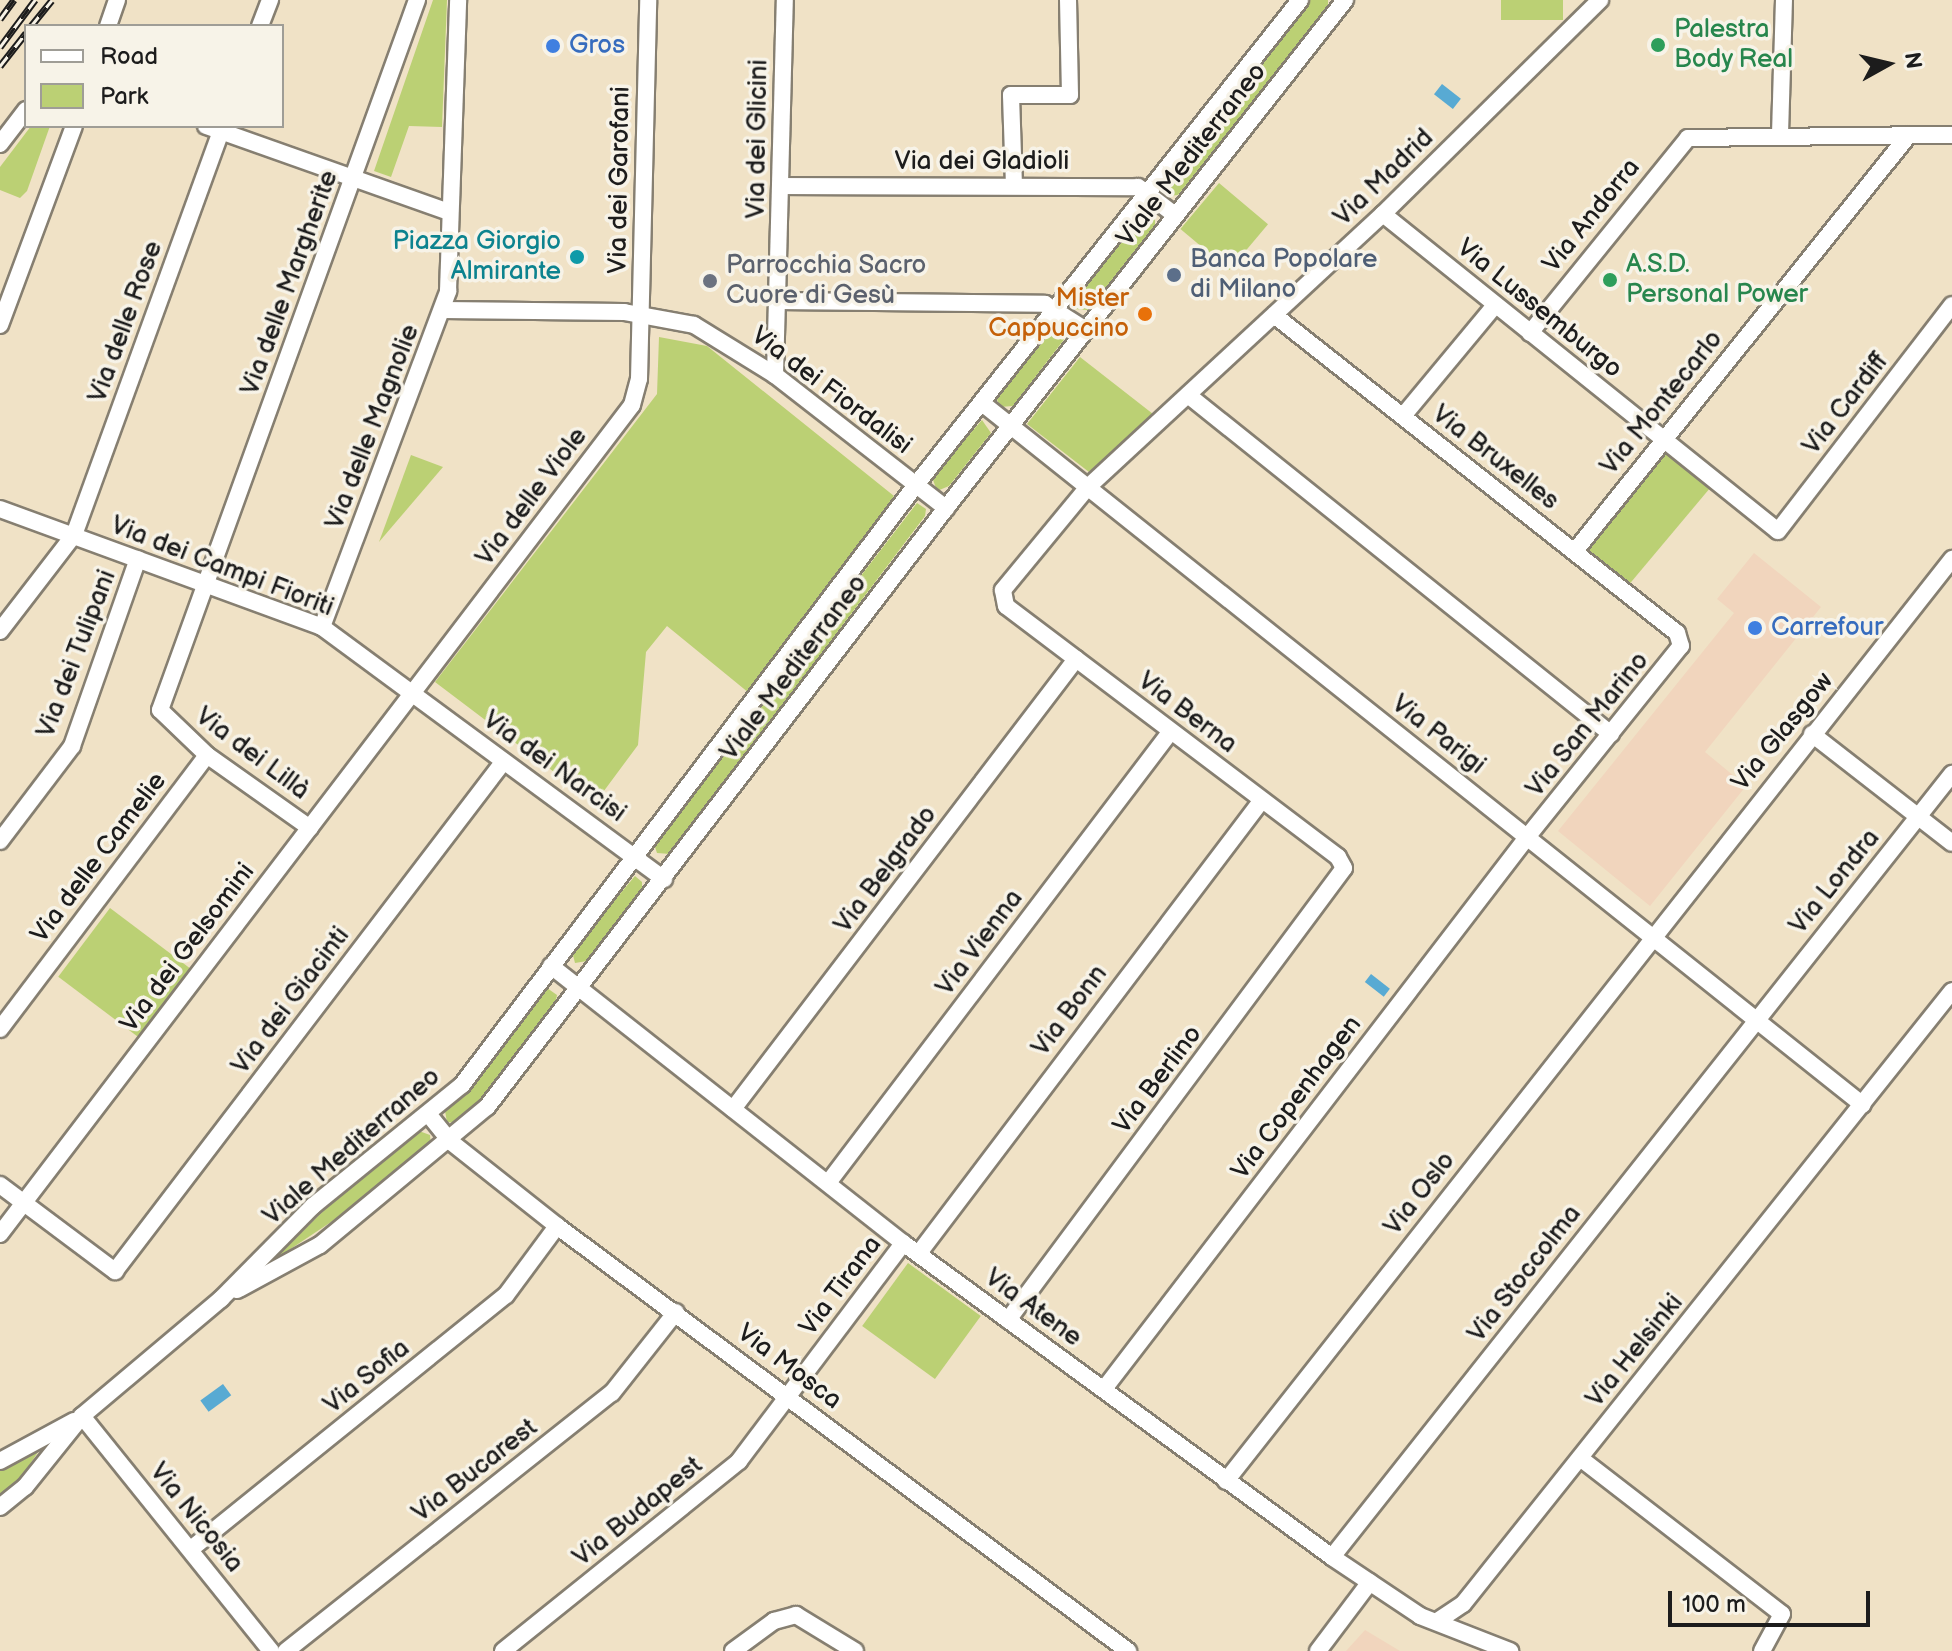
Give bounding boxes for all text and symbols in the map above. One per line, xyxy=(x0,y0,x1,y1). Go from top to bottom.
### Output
place label: Palestra Body Real xyxy=(1674,14,1795,76)
legend xyxy=(24,24,284,128)
north arrow xyxy=(1848,24,1928,104)
place label: Gros xyxy=(569,30,625,62)
marker: Palestra Body Real xyxy=(1649,36,1667,54)
marker: Gros xyxy=(544,37,562,55)
text: Road xyxy=(100,42,158,71)
text: N xyxy=(1898,51,1927,71)
street label: Viale Mediterraneo xyxy=(1111,57,1273,253)
street label: Via dei Glicini xyxy=(741,59,775,219)
text: Park xyxy=(100,82,148,111)
street label: Via dei Garofani xyxy=(603,86,637,274)
street label: Via Madrid xyxy=(1328,123,1440,233)
street label: Via dei Gladioli xyxy=(895,146,1069,178)
street label: Via Andorra xyxy=(1537,153,1647,279)
street label: Via delle Margherite xyxy=(235,166,345,400)
place label: Piazza Giorgio Almirante xyxy=(392,226,561,288)
street label: Via Lussemburgo xyxy=(1450,233,1628,385)
street label: Via delle Rose xyxy=(82,237,170,407)
place label: Banca Popolare di Milano xyxy=(1190,244,1377,306)
marker: Piazza Giorgio Almirante xyxy=(568,248,586,266)
place label: A.S.D. Personal Power xyxy=(1626,249,1808,310)
place label: Parrocchia Sacro Cuore di Gesù xyxy=(726,250,927,312)
marker: Banca Popolare di Milano xyxy=(1165,266,1183,284)
marker: A.S.D. Personal Power xyxy=(1601,271,1619,289)
marker: Parrocchia Sacro Cuore di Gesù xyxy=(701,272,719,290)
place label: Mister Cappuccino xyxy=(988,283,1129,344)
marker: Mister Cappuccino xyxy=(1136,305,1154,323)
street label: Via delle Magnolie xyxy=(320,320,426,534)
street label: Via dei Fiordalisi xyxy=(745,320,917,462)
street label: Via Montecarlo xyxy=(1594,325,1730,481)
street label: Via Cardiff xyxy=(1796,347,1896,461)
street label: Via Bruxelles xyxy=(1425,399,1565,517)
street label: Via delle Viole xyxy=(470,421,594,573)
street label: Via dei Campi Fioriti xyxy=(106,510,338,624)
street label: Via dei Tulipani xyxy=(31,565,123,743)
street label: Viale Mediterraneo xyxy=(714,569,874,767)
place label: Carrefour xyxy=(1771,612,1883,644)
marker: Carrefour xyxy=(1746,619,1764,637)
street label: Via San Marino xyxy=(1520,646,1656,804)
street label: Via Berna xyxy=(1131,666,1243,760)
street label: Via Glasgow xyxy=(1726,666,1840,798)
street label: Via Parigi xyxy=(1385,689,1491,781)
street label: Via dei Lillà xyxy=(189,701,315,807)
street label: Via dei Narcisi xyxy=(476,705,632,829)
street label: Via delle Camelie xyxy=(25,767,173,949)
street label: Via Belgrado xyxy=(828,800,944,940)
street label: Via Londra xyxy=(1783,823,1887,941)
street label: Via dei Gelsomini xyxy=(114,857,262,1039)
street label: Via Vienna xyxy=(930,883,1030,1003)
street label: Via dei Giacinti xyxy=(226,921,356,1081)
street label: Via Bonn xyxy=(1026,959,1114,1063)
street label: Via Copenhagen xyxy=(1225,1010,1369,1186)
street label: Via Berlino xyxy=(1107,1020,1209,1140)
street label: Viale Mediterraneo xyxy=(257,1062,447,1232)
street label: Via Oslo xyxy=(1378,1146,1462,1242)
street label: Via Stoccolma xyxy=(1462,1199,1588,1349)
street label: Via Tirana xyxy=(793,1230,889,1342)
street label: Via Atene xyxy=(978,1262,1088,1354)
street label: Via Helsinki xyxy=(1580,1288,1690,1414)
street label: Via Mosca xyxy=(731,1318,847,1416)
street label: Via Sofia xyxy=(318,1333,416,1421)
street label: Via Bucarest xyxy=(406,1413,544,1529)
street label: Via Budapest xyxy=(567,1450,709,1574)
street label: Via Nicosia xyxy=(142,1457,250,1579)
scale bar xyxy=(1672,1575,1874,1625)
text: 100 m xyxy=(1682,1590,1746,1619)

